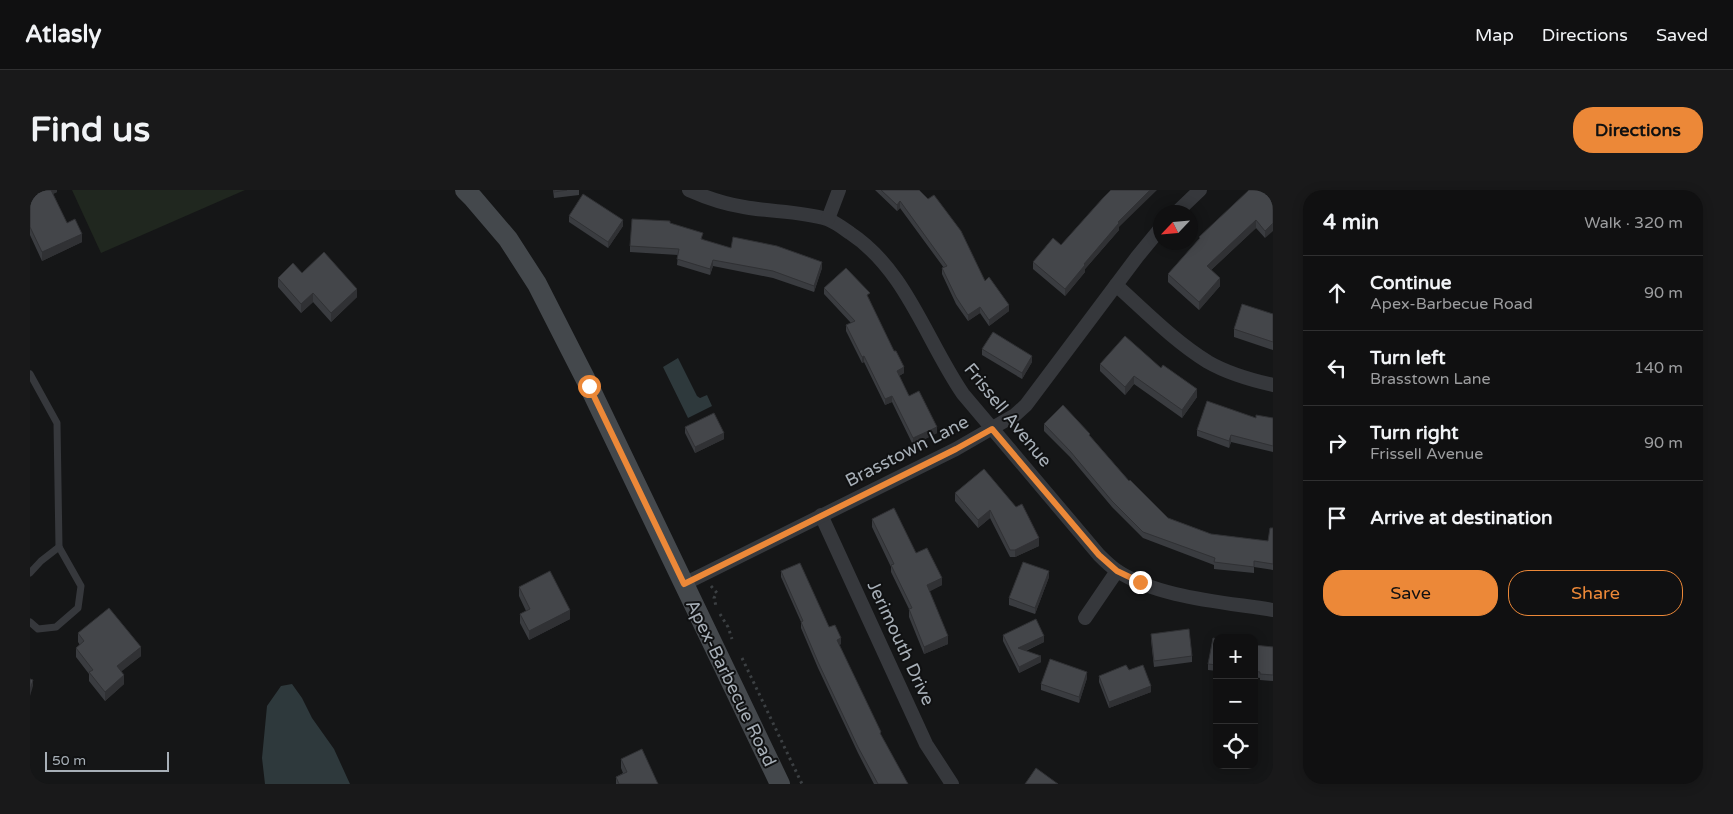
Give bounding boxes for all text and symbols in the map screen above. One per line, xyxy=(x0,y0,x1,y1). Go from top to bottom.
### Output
text: Atlasly xyxy=(25,20,101,49)
text: Map xyxy=(1475,24,1514,46)
text: Directions xyxy=(1542,24,1628,46)
text: Saved xyxy=(1656,24,1708,46)
button: Directions xyxy=(1573,107,1703,153)
text: Find us xyxy=(30,109,150,151)
north arrow xyxy=(1153,205,1198,250)
text: 4 min xyxy=(1323,210,1379,235)
text: Walk · 320 m xyxy=(1584,213,1683,233)
text: Continue xyxy=(1370,272,1452,294)
icon: ahead xyxy=(1323,279,1351,307)
text: 90 m xyxy=(1644,283,1683,303)
text: Apex-Barbecue Road xyxy=(1370,294,1533,314)
text: Turn left xyxy=(1370,347,1446,369)
icon: left xyxy=(1323,354,1351,382)
text: 140 m xyxy=(1634,358,1683,378)
street label: Frissell Avenue xyxy=(959,359,1057,471)
text: Brasstown Lane xyxy=(1370,369,1491,389)
route start xyxy=(578,375,601,398)
street label: Brasstown Lane xyxy=(842,410,972,492)
text: Turn right xyxy=(1370,422,1458,444)
icon: right xyxy=(1323,429,1351,457)
text: 90 m xyxy=(1644,433,1683,453)
text: Frissell Avenue xyxy=(1370,444,1483,464)
icon: arrive xyxy=(1323,504,1351,532)
text: Arrive at destination xyxy=(1370,507,1553,529)
button: Save xyxy=(1323,570,1498,616)
button: Share xyxy=(1508,570,1683,616)
route end xyxy=(1129,571,1152,594)
street label: Jerimouth Drive xyxy=(862,577,940,709)
street label: Apex-Barbecue Road xyxy=(681,596,781,770)
map controls xyxy=(1213,634,1258,769)
button: + xyxy=(1213,634,1258,679)
button: − xyxy=(1213,679,1258,724)
button: locate xyxy=(1213,724,1258,769)
scale bar xyxy=(45,749,169,772)
text: 50 m xyxy=(52,752,86,769)

